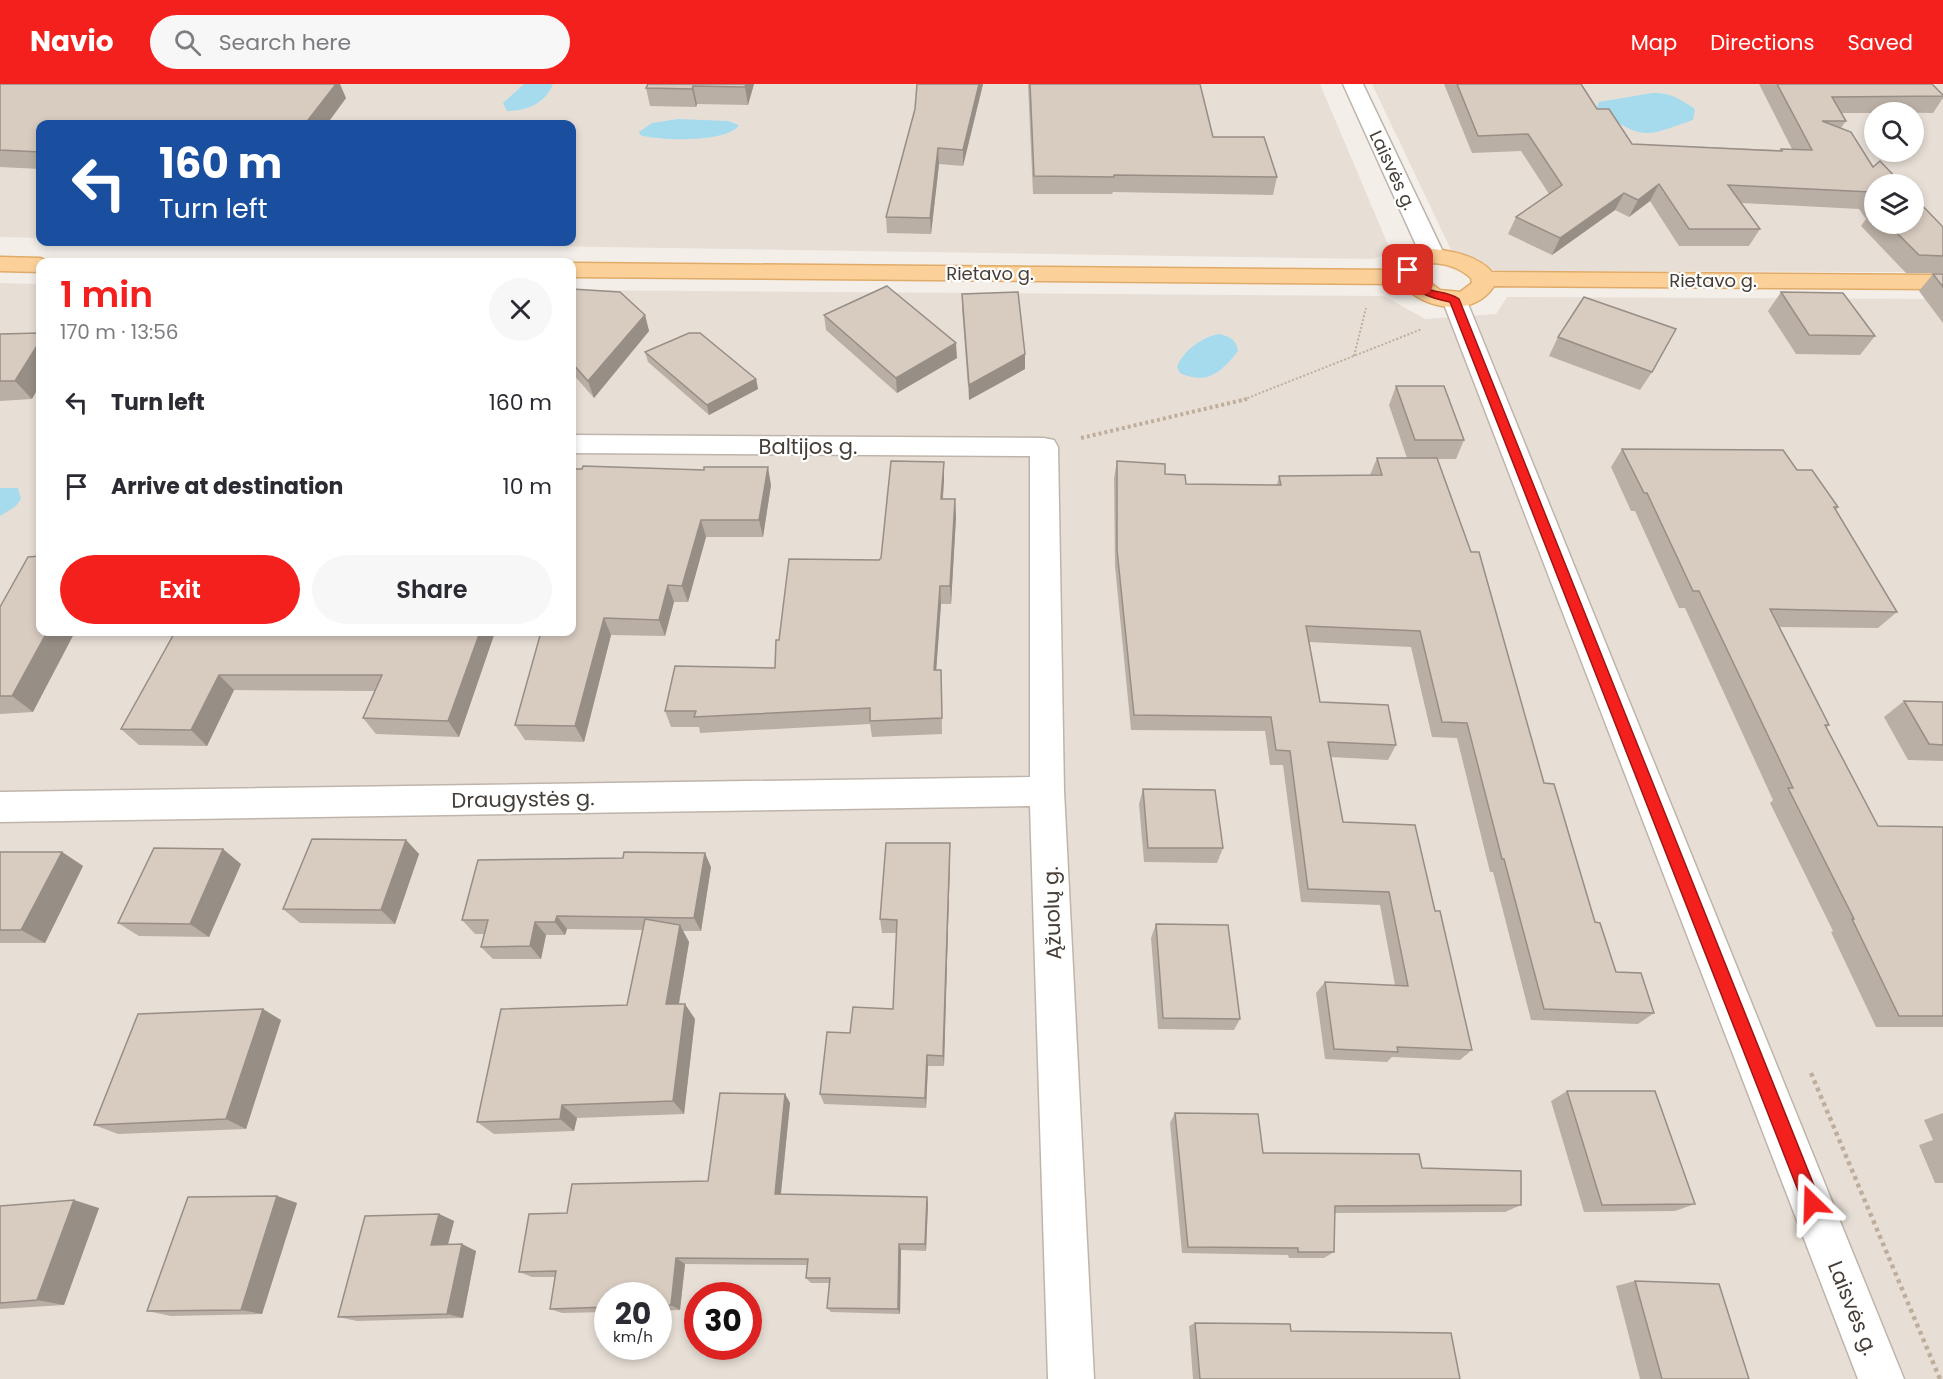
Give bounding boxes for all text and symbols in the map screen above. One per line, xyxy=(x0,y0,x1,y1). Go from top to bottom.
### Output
search box xyxy=(150,15,570,69)
text: Navio xyxy=(30,22,114,61)
icon: search xyxy=(171,26,204,59)
text: Search here xyxy=(219,27,351,58)
text: Map xyxy=(1631,28,1677,57)
text: Directions xyxy=(1710,28,1814,57)
text: Saved xyxy=(1847,28,1913,57)
map controls xyxy=(1864,102,1924,234)
button: search xyxy=(1864,102,1924,162)
street label: Laisvės g. xyxy=(1364,126,1422,214)
text: 160 m xyxy=(159,134,282,193)
icon: left xyxy=(60,144,138,222)
button: layers xyxy=(1864,174,1924,234)
text: Turn left xyxy=(159,190,268,227)
pin xyxy=(1382,244,1433,295)
icon: arrive xyxy=(1391,253,1424,286)
street label: Rietavo g. xyxy=(946,261,1034,286)
street label: Rietavo g. xyxy=(1669,268,1757,293)
text: 1 min xyxy=(60,269,153,320)
button: close xyxy=(489,278,552,341)
text: 170 m · 13:56 xyxy=(60,318,178,346)
icon: left xyxy=(60,386,93,419)
text: Turn left xyxy=(111,387,205,418)
text: 160 m xyxy=(489,387,552,418)
street label: Baltijos g. xyxy=(759,432,857,461)
icon: arrive xyxy=(60,470,93,503)
text: Arrive at destination xyxy=(111,471,343,502)
text: 10 m xyxy=(503,471,552,502)
button: Exit xyxy=(60,555,300,624)
button: Share xyxy=(312,555,552,624)
street label: Draugystės g. xyxy=(451,783,595,815)
street label: Ąžuolų g. xyxy=(1036,866,1068,960)
position arrow xyxy=(1780,1171,1844,1235)
street label: Laisvės g. xyxy=(1821,1256,1885,1360)
speed limit sign: 30 xyxy=(684,1282,762,1360)
text: 20 xyxy=(615,1292,651,1335)
text: km/h xyxy=(613,1326,653,1347)

